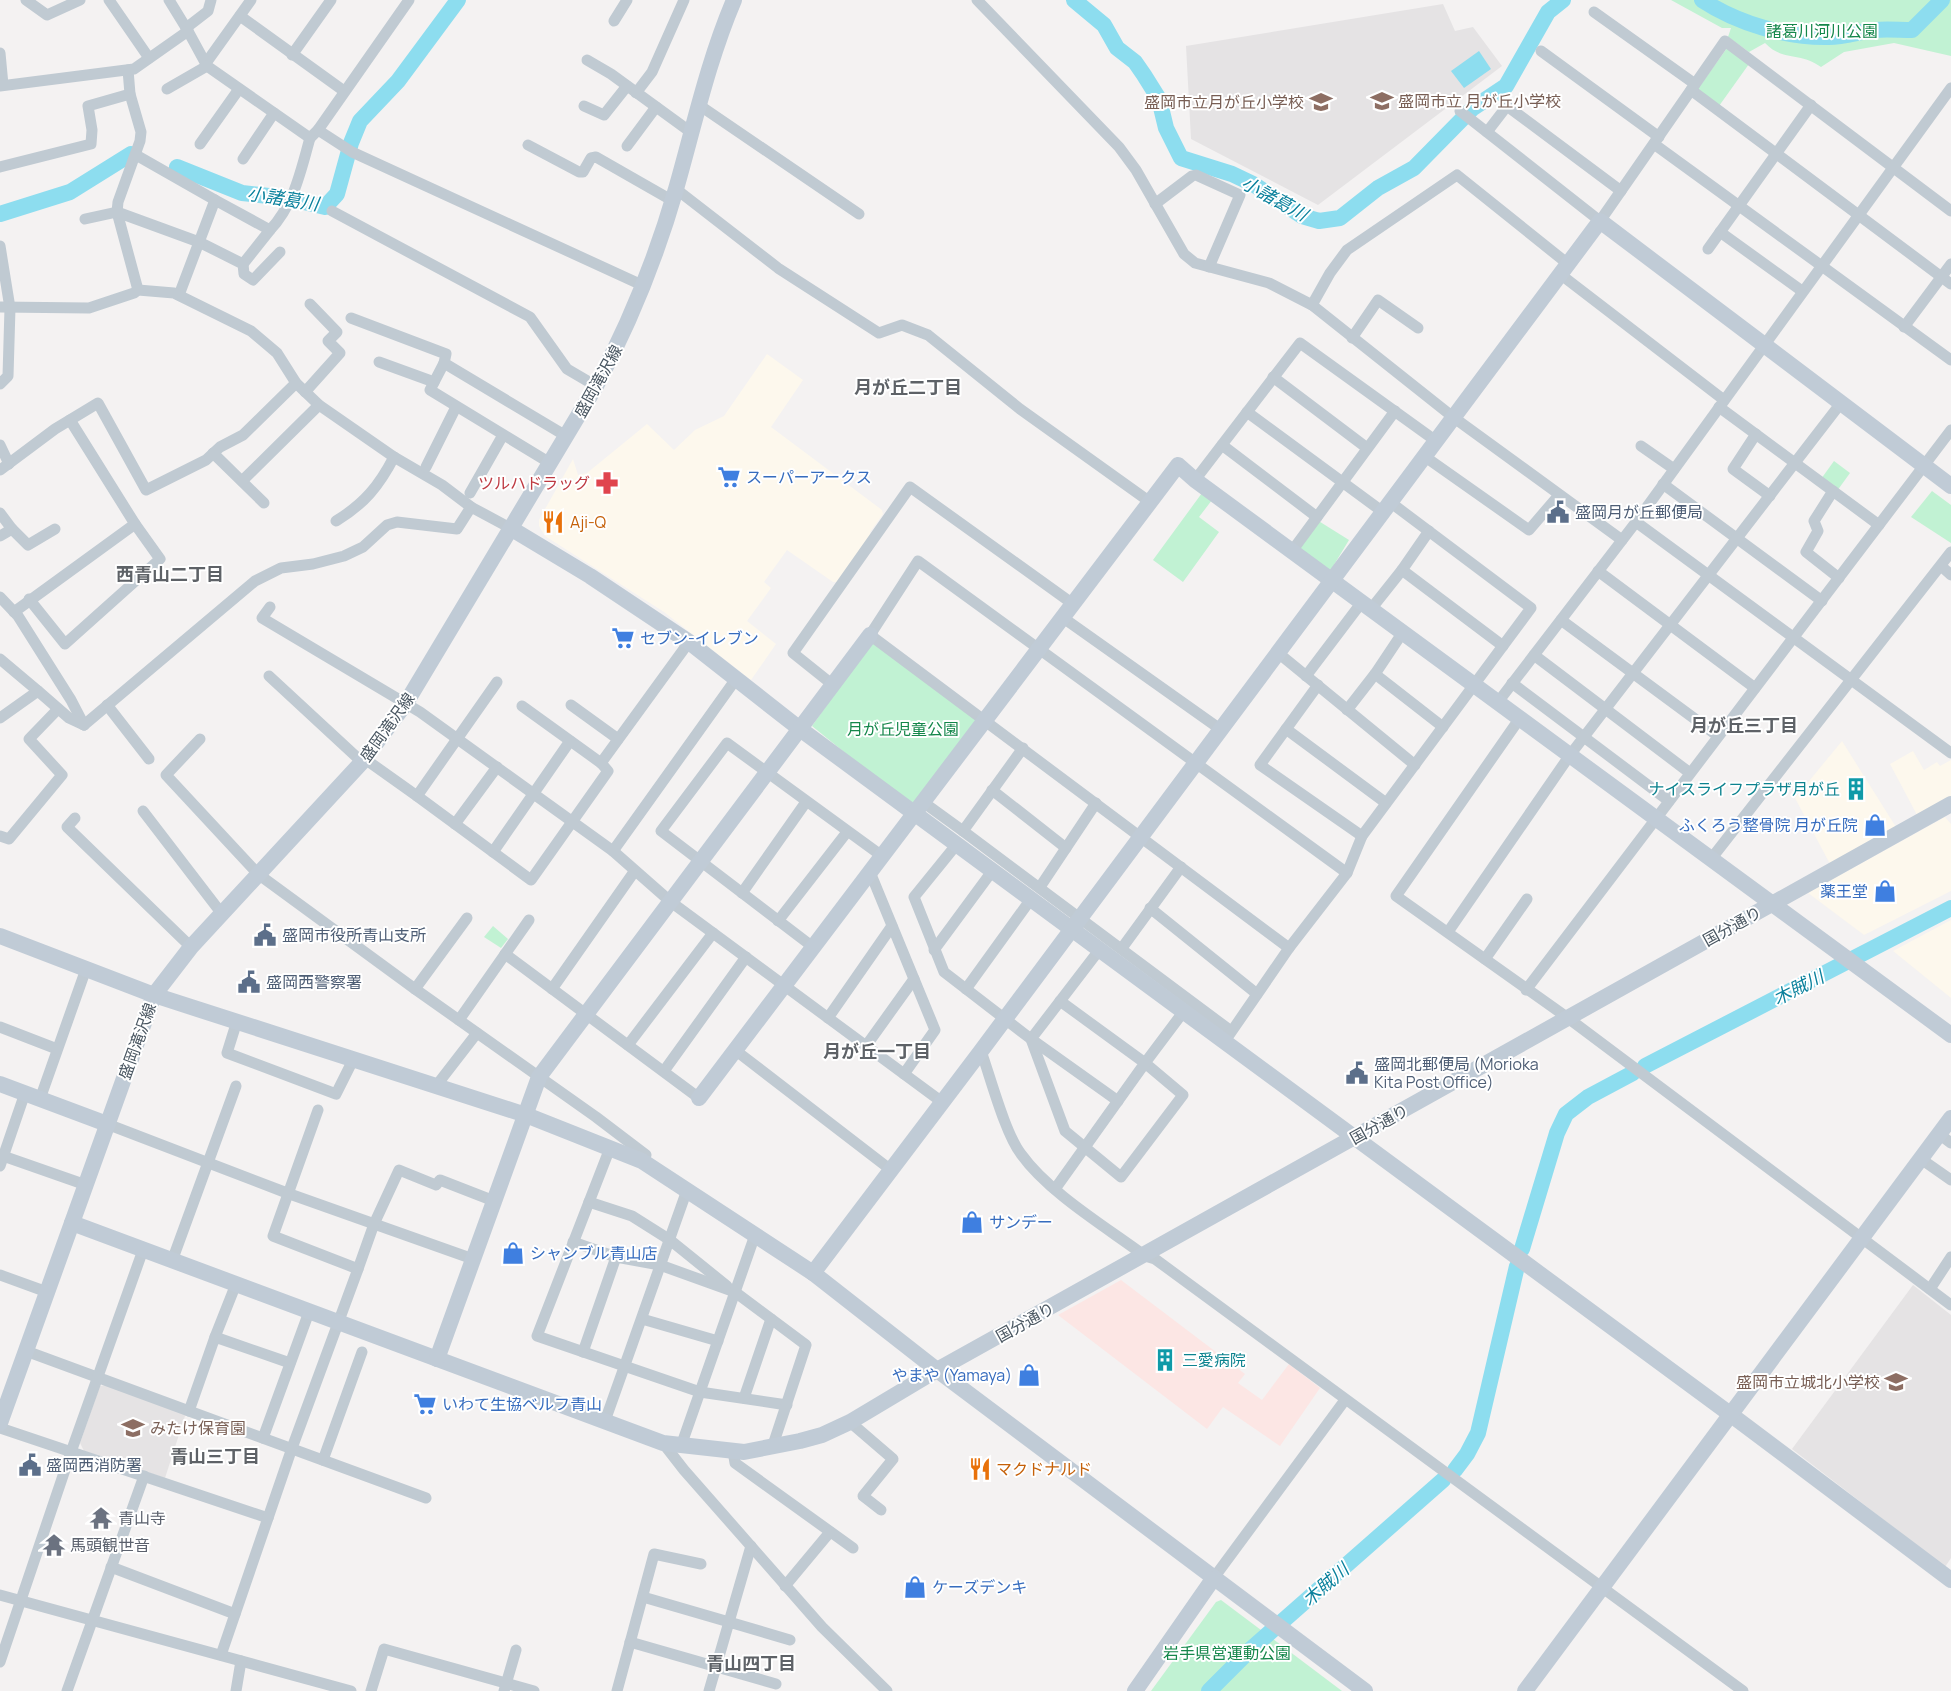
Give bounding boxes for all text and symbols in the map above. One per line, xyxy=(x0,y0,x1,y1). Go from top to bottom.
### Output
park label: 諸葛川河川公園 xyxy=(1766,20,1878,42)
school or university icon: 盛岡市立 月が丘小学校 xyxy=(1369,88,1395,114)
school or university icon: 盛岡市立月が丘小学校 xyxy=(1308,89,1334,115)
place label: 盛岡市立 月が丘小学校 xyxy=(1398,90,1561,112)
place label: 盛岡市立月が丘小学校 xyxy=(1144,91,1304,113)
water label: 小諸葛川 xyxy=(1238,170,1314,227)
water label: 小諸葛川 xyxy=(246,181,322,216)
street label: 盛岡滝沢線 xyxy=(569,341,627,421)
district label: 月が丘二丁目 xyxy=(854,375,962,399)
supermarket icon: スーパーアークス xyxy=(716,464,742,490)
place label: スーパーアークス xyxy=(746,466,872,488)
pharmacy icon: ツルハドラッグ xyxy=(594,470,620,496)
place label: ツルハドラッグ xyxy=(478,472,590,494)
public building icon: 盛岡月が丘郵便局 xyxy=(1545,499,1571,525)
place label: 盛岡月が丘郵便局 xyxy=(1575,501,1703,523)
restaurant icon: Aji-Q xyxy=(540,509,566,535)
place label: Aji-Q xyxy=(570,511,607,533)
district label: 西青山二丁目 xyxy=(116,562,224,586)
supermarket icon: セブン-イレブン xyxy=(610,625,636,651)
place label: セブン-イレブン xyxy=(640,627,759,649)
street label: 盛岡滝沢線 xyxy=(355,688,419,766)
district label: 月が丘三丁目 xyxy=(1690,713,1798,737)
park label: 月が丘児童公園 xyxy=(847,718,959,740)
building icon: ナイスライフプラザ月が丘 xyxy=(1843,776,1869,802)
place label: ナイスライフプラザ月が丘 xyxy=(1648,778,1840,800)
shop icon: ふくろう整骨院 月が丘院 xyxy=(1862,812,1888,838)
place label: ふくろう整骨院 月が丘院 xyxy=(1679,814,1858,836)
shop icon: 薬王堂 xyxy=(1872,878,1898,904)
place label: 薬王堂 xyxy=(1820,880,1868,902)
street label: 国分通り xyxy=(1699,901,1765,951)
public building icon: 盛岡市役所青山支所 xyxy=(252,922,278,948)
place label: 盛岡市役所青山支所 xyxy=(282,924,426,946)
water label: 木賊川 xyxy=(1768,963,1829,1010)
public building icon: 盛岡西警察署 xyxy=(236,969,262,995)
place label: 盛岡西警察署 xyxy=(266,971,362,993)
street label: 盛岡滝沢線 xyxy=(113,1000,161,1082)
district label: 月が丘一丁目 xyxy=(823,1039,931,1063)
place label: 盛岡北郵便局 (Morioka Kita Post Office) xyxy=(1374,1053,1539,1093)
public building icon: 盛岡北郵便局 (Morioka Kita Post Office) xyxy=(1344,1060,1370,1086)
street label: 国分通り xyxy=(1346,1099,1412,1149)
shop icon: サンデー xyxy=(959,1209,985,1235)
place label: サンデー xyxy=(989,1211,1053,1233)
shop icon: シャンブル青山店 xyxy=(500,1240,526,1266)
place label: シャンブル青山店 xyxy=(530,1242,658,1264)
street label: 国分通り xyxy=(992,1297,1058,1347)
building icon: 三愛病院 xyxy=(1152,1347,1178,1373)
place label: 三愛病院 xyxy=(1182,1349,1246,1371)
shop icon: やまや (Yamaya) xyxy=(1016,1362,1042,1388)
place label: やまや (Yamaya) xyxy=(892,1364,1012,1386)
school or university icon: 盛岡市立城北小学校 xyxy=(1883,1369,1909,1395)
place label: 盛岡市立城北小学校 xyxy=(1736,1371,1880,1393)
supermarket icon: いわて生協ベルフ青山 xyxy=(412,1391,438,1417)
place label: いわて生協ベルフ青山 xyxy=(442,1393,602,1415)
school or university icon: みたけ保育園 xyxy=(120,1415,146,1441)
place label: みたけ保育園 xyxy=(150,1417,246,1439)
district label: 青山三丁目 xyxy=(170,1444,260,1468)
public building icon: 盛岡西消防署 xyxy=(17,1452,43,1478)
place label: 盛岡西消防署 xyxy=(46,1454,142,1476)
restaurant icon: マクドナルド xyxy=(967,1456,993,1482)
place label: マクドナルド xyxy=(996,1458,1092,1480)
temple icon: 青山寺 xyxy=(88,1505,114,1531)
place label: 青山寺 xyxy=(118,1507,166,1529)
temple icon: 馬頭観世音 xyxy=(41,1532,67,1558)
place label: 馬頭観世音 xyxy=(70,1534,150,1556)
water label: 木賊川 xyxy=(1297,1556,1355,1611)
shop icon: ケーズデンキ xyxy=(902,1574,928,1600)
place label: ケーズデンキ xyxy=(932,1576,1027,1598)
park label: 岩手県営運動公園 xyxy=(1163,1642,1291,1664)
district label: 青山四丁目 xyxy=(706,1651,796,1675)

